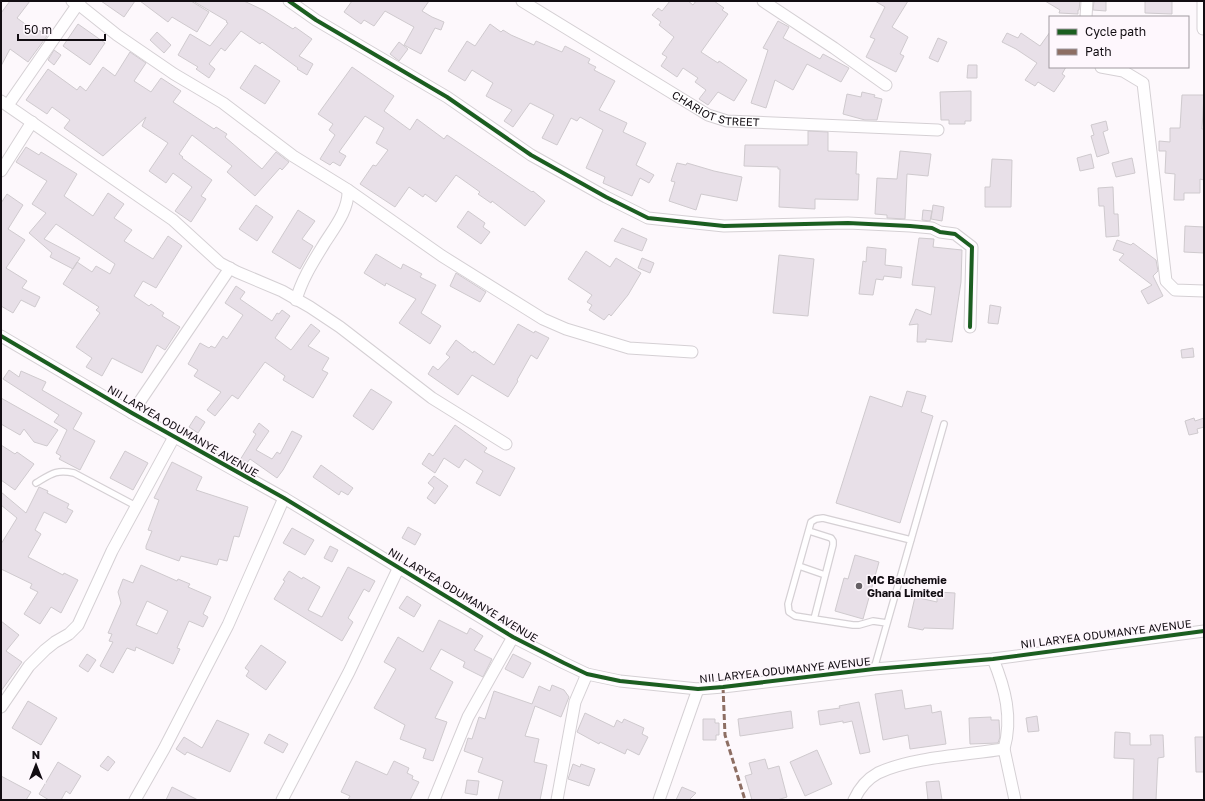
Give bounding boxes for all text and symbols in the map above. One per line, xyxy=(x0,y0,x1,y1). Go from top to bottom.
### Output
scale bar xyxy=(18,16,105,42)
legend xyxy=(1049,16,1189,68)
text: 50 m xyxy=(24,22,52,37)
text: Cycle path xyxy=(1085,24,1146,39)
text: Path xyxy=(1085,44,1112,59)
street label: CHARIOT STREET xyxy=(670,88,760,128)
street label: NII LARYEA ODUMANYE AVENUE xyxy=(105,382,261,479)
street label: NII LARYEA ODUMANYE AVENUE xyxy=(386,545,541,645)
place label: MC Bauchemie Ghana Limited xyxy=(867,573,947,599)
marker: MC Bauchemie Ghana Limited xyxy=(854,581,864,591)
street label: NII LARYEA ODUMANYE AVENUE xyxy=(1020,617,1192,650)
street label: NII LARYEA ODUMANYE AVENUE xyxy=(699,654,872,685)
north arrow xyxy=(16,745,56,785)
text: N xyxy=(32,748,40,761)

